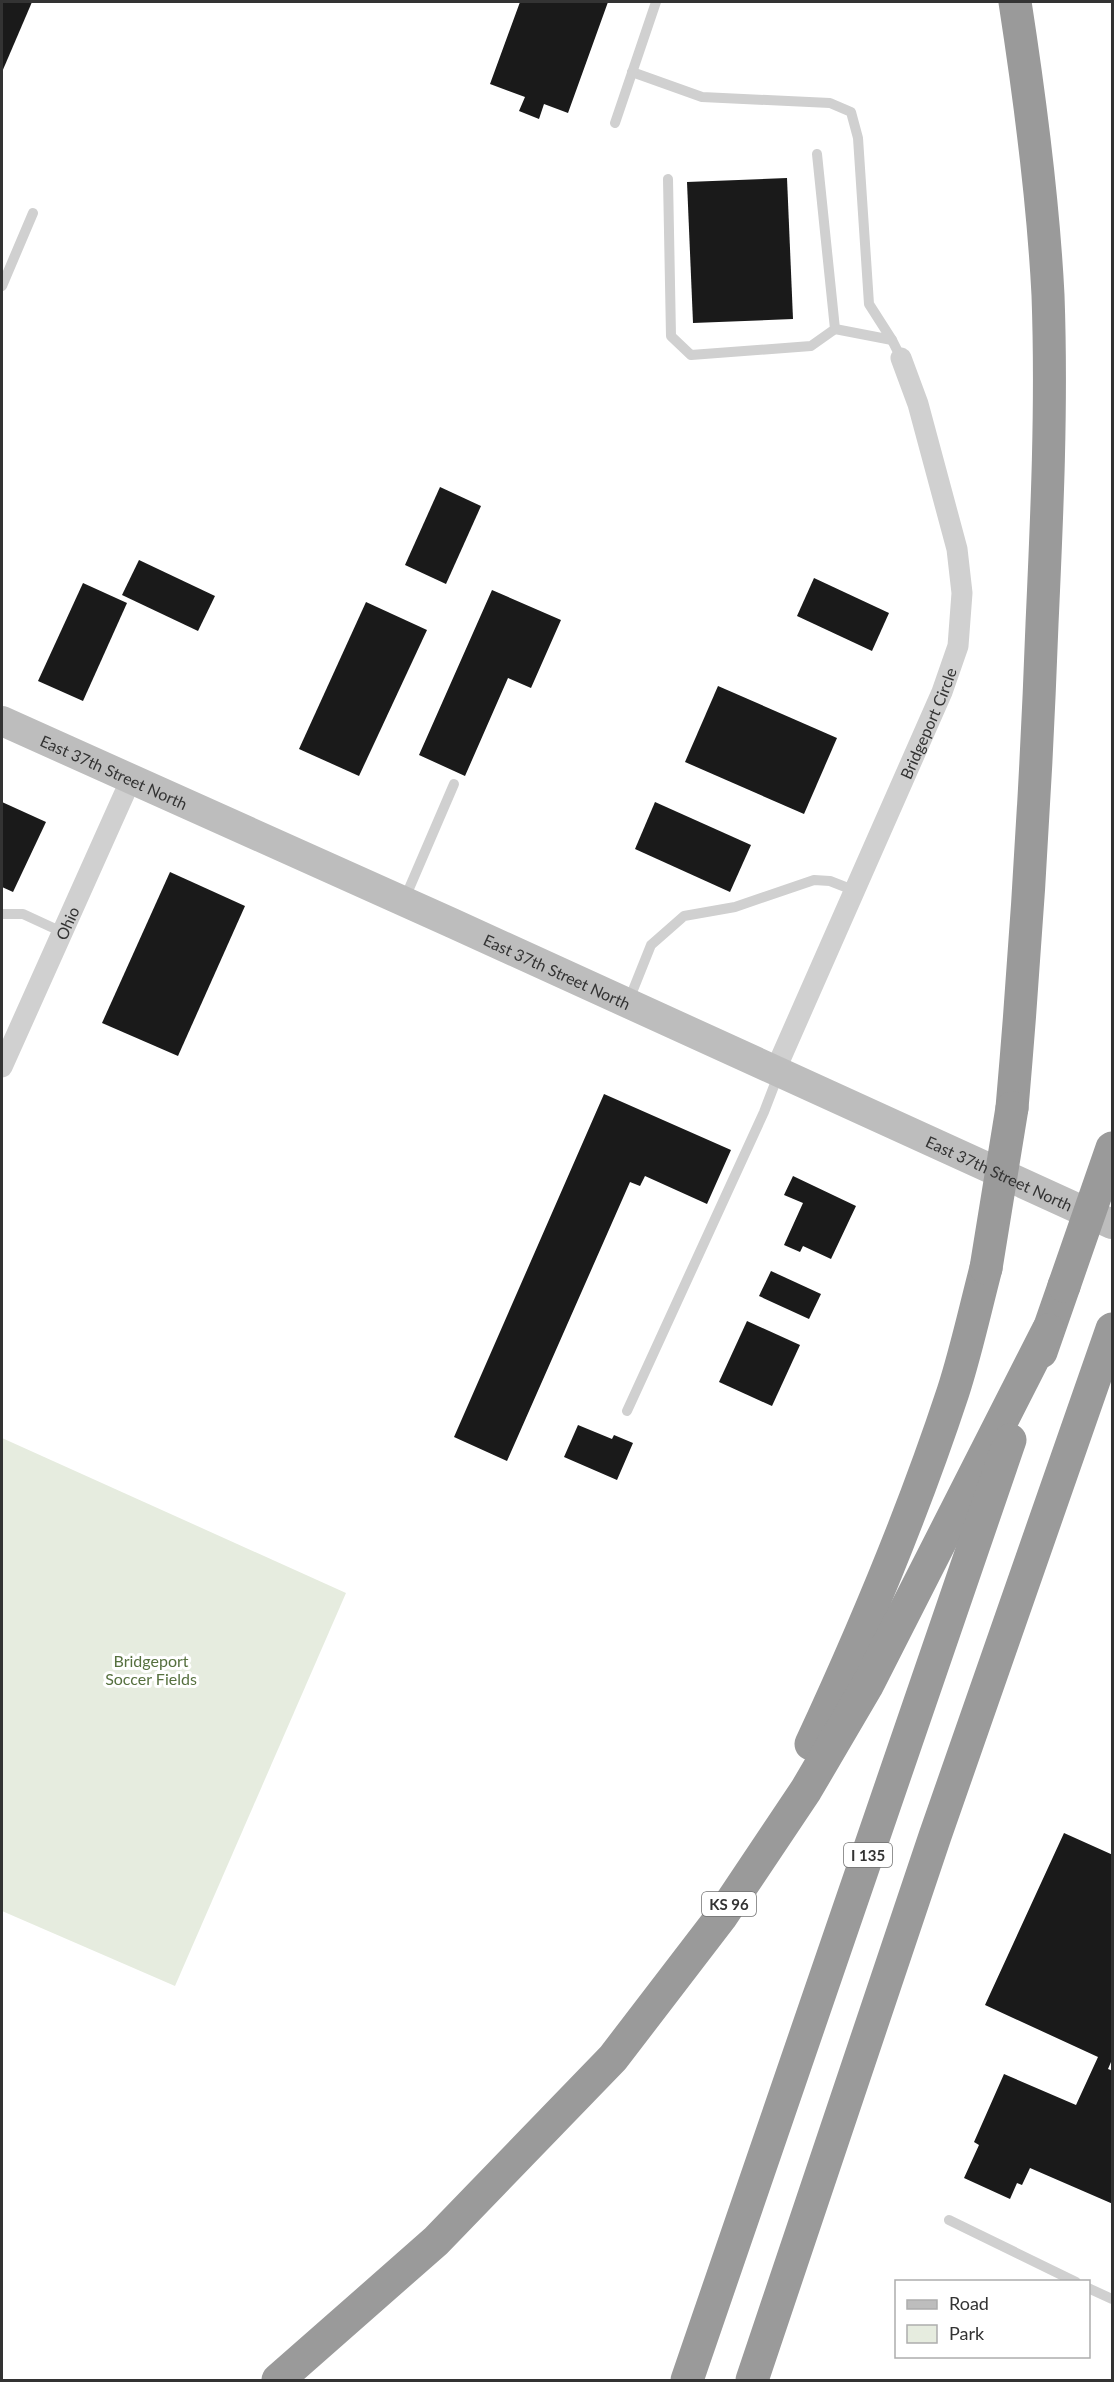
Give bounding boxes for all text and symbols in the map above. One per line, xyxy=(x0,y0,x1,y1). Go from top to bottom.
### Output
street label: Bridgeport Circle xyxy=(896,665,959,782)
street label: East 37th Street North xyxy=(38,730,191,813)
street label: Ohio xyxy=(51,903,82,942)
street label: East 37th Street North xyxy=(481,929,634,1013)
street label: East 37th Street North xyxy=(923,1131,1076,1214)
park label: Bridgeport Soccer Fields xyxy=(105,1651,197,1688)
road number: I 135 xyxy=(844,1843,892,1867)
road number: KS 96 xyxy=(702,1892,756,1916)
legend xyxy=(895,2280,1090,2358)
text: Road xyxy=(949,2292,989,2314)
text: Park xyxy=(949,2322,985,2344)

